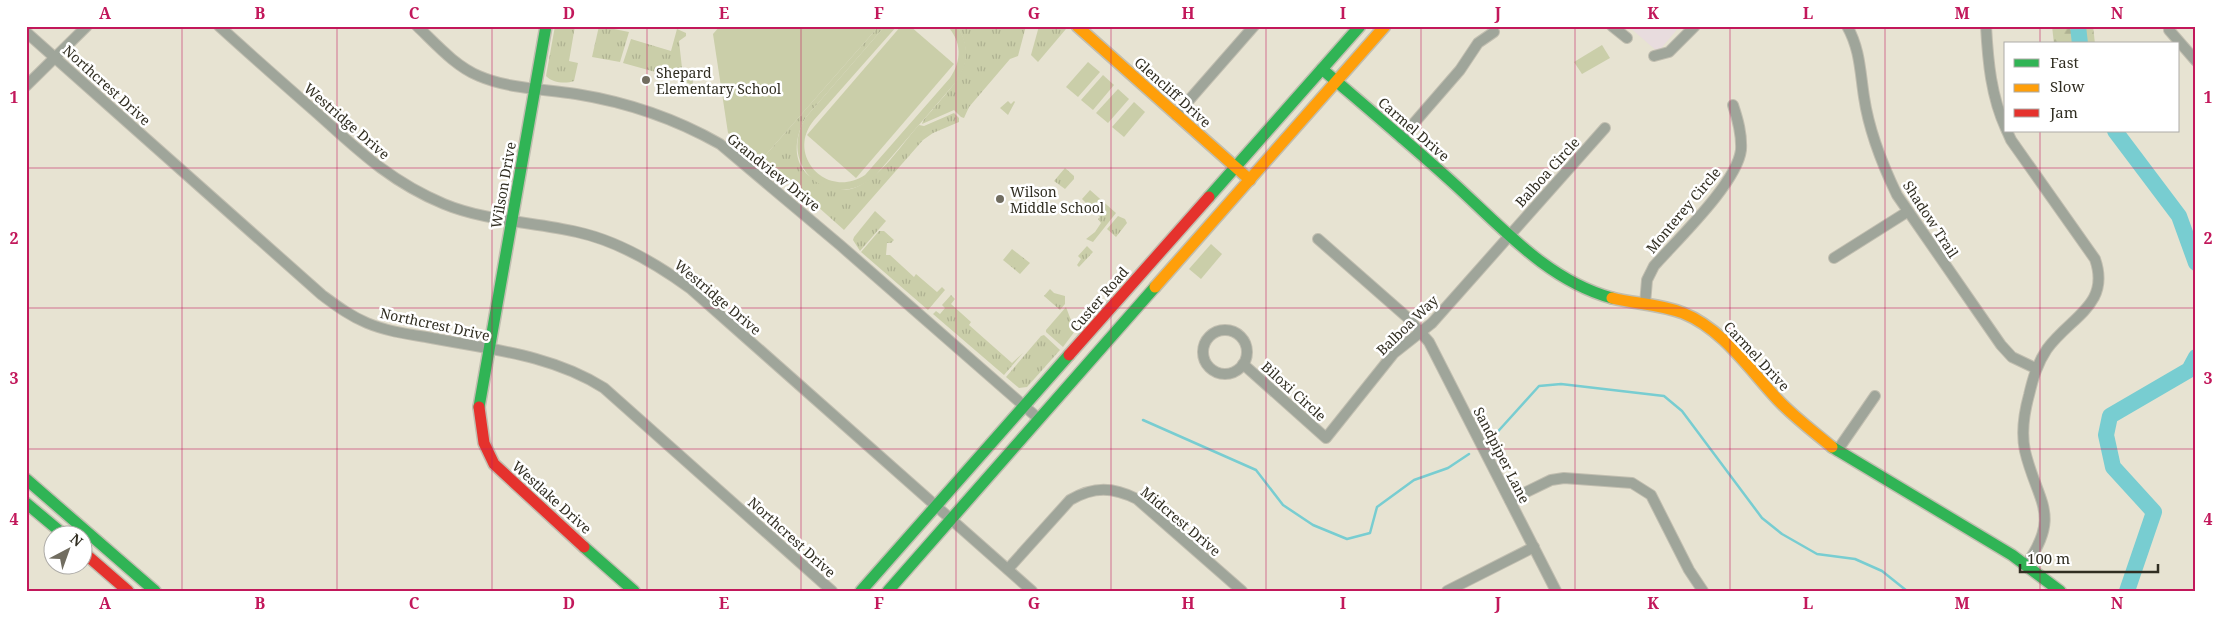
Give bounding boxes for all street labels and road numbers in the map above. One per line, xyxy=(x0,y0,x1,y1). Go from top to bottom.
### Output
street label: Northcrest Drive xyxy=(59,41,155,129)
street label: Glencliff Drive xyxy=(1131,52,1215,132)
street label: Westridge Drive xyxy=(300,78,394,164)
street label: Carmel Drive xyxy=(1374,93,1454,165)
street label: Grandview Drive xyxy=(724,129,824,215)
street label: Balboa Circle xyxy=(1511,133,1583,211)
street label: Wilson Drive xyxy=(486,140,520,230)
street label: Monterey Circle xyxy=(1641,163,1725,257)
street label: Shadow Trail xyxy=(1899,177,1963,262)
street label: Westridge Drive xyxy=(671,255,765,339)
street label: Custer Road xyxy=(1066,262,1133,335)
street label: Balboa Way xyxy=(1372,291,1442,359)
street label: Northcrest Drive xyxy=(378,303,492,345)
street label: Carmel Drive xyxy=(1720,317,1794,395)
street label: Biloxi Circle xyxy=(1258,357,1330,425)
street label: Sandpiper Lane xyxy=(1470,404,1534,506)
street label: Westlake Drive xyxy=(508,456,596,538)
street label: Midcrest Drive xyxy=(1137,482,1225,560)
street label: Northcrest Drive xyxy=(744,493,840,581)

